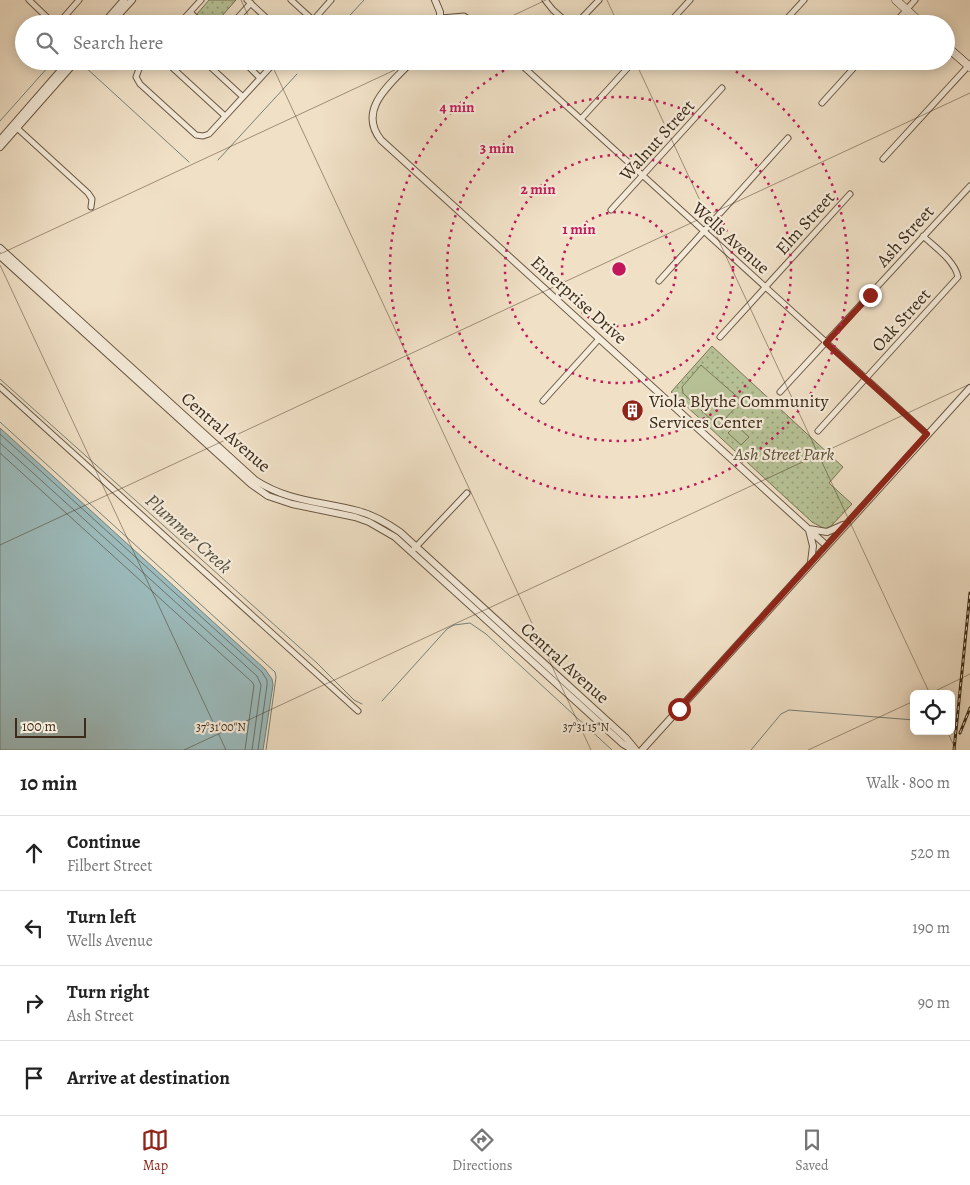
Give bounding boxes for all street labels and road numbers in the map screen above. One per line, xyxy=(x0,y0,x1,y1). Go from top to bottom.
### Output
street label: Walnut Street xyxy=(613,94,700,186)
street label: Elm Street xyxy=(770,186,840,260)
street label: Wells Avenue xyxy=(686,196,775,279)
street label: Ash Street xyxy=(870,200,939,273)
street label: Enterprise Drive xyxy=(526,250,632,350)
street label: Oak Street xyxy=(866,283,936,357)
street label: Central Avenue xyxy=(176,386,276,478)
street label: Central Avenue xyxy=(516,617,614,709)

